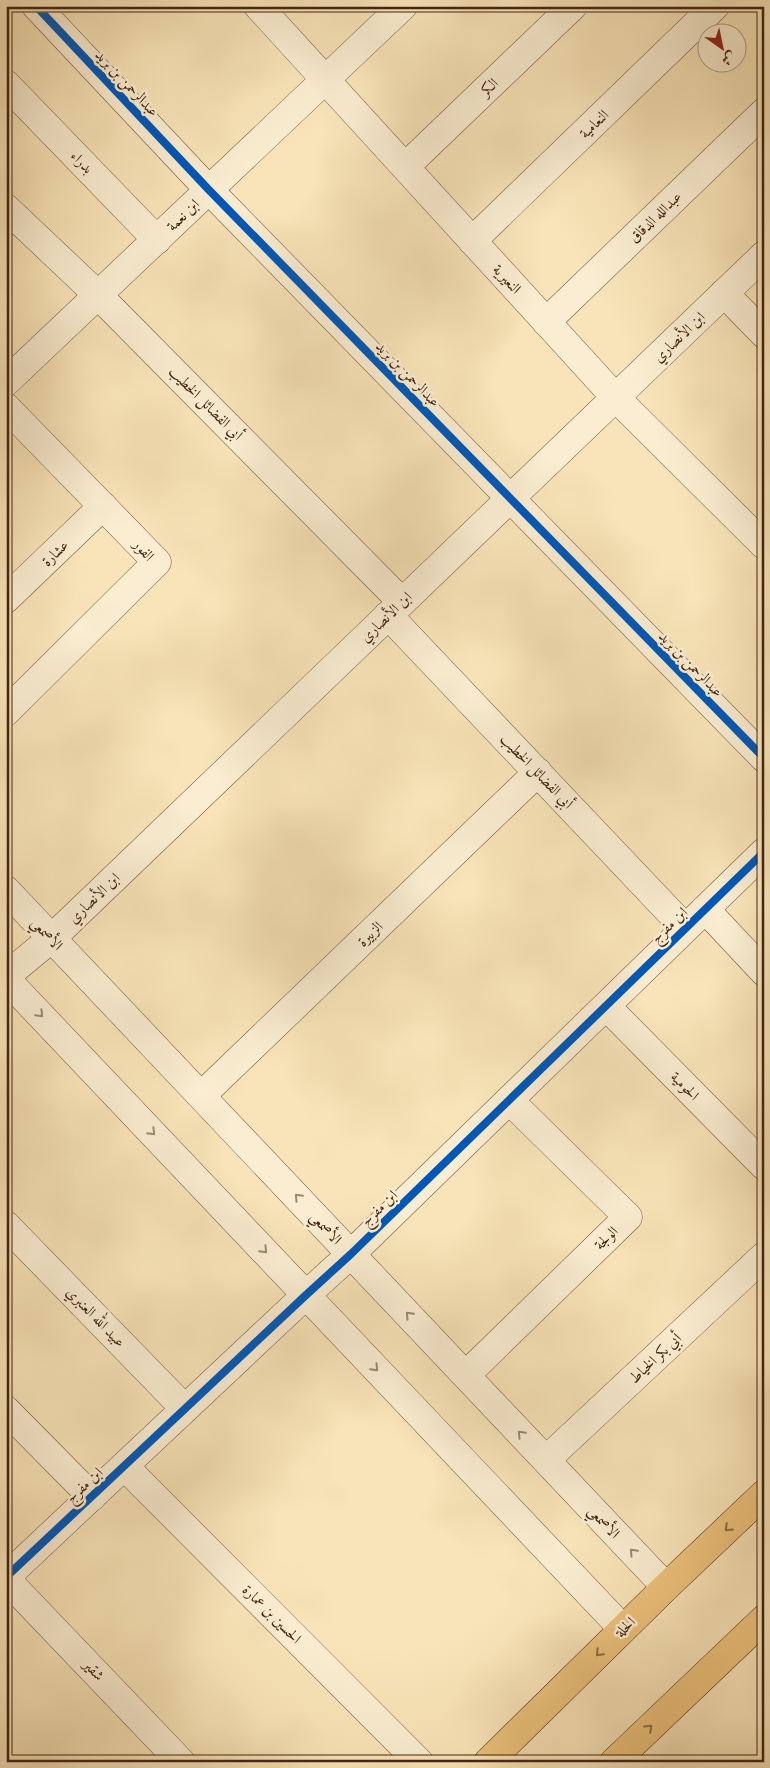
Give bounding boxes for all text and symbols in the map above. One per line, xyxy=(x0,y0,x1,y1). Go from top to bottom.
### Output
north arrow xyxy=(698,22,748,72)
street label: عبدالرحمن بن بريد xyxy=(91,46,163,121)
text: ش xyxy=(718,47,739,69)
street label: الكر xyxy=(475,74,503,102)
street label: النعامية xyxy=(576,106,613,143)
street label: بدراء xyxy=(66,147,97,178)
street label: عبدالله الدقاق xyxy=(625,188,686,247)
street label: ابن نعمة xyxy=(163,195,204,236)
street label: النعيرية xyxy=(488,261,525,298)
street label: ابن الأنصاري xyxy=(648,306,711,368)
street label: عبدالرحمن بن بريد xyxy=(371,337,444,411)
street label: أبي الفضائل الخطيب xyxy=(163,361,249,446)
street label: الفور xyxy=(128,534,158,565)
street label: عشارة xyxy=(38,536,73,571)
street label: ابن الأنصاري xyxy=(355,586,418,648)
street label: عبدالرحمن بن بريد xyxy=(654,627,727,701)
street label: أبي الفضائل الخطيب xyxy=(495,728,579,815)
street label: ابن الأنصاري xyxy=(63,867,126,929)
street label: ابن مفرج xyxy=(647,903,694,950)
street label: الأصمعي xyxy=(24,912,68,958)
street label: الزبيرة xyxy=(353,918,387,951)
one-way arrow xyxy=(34,1008,43,1017)
street label: الحومية xyxy=(666,1068,703,1105)
one-way arrow xyxy=(146,1126,155,1135)
street label: ابن مفرج xyxy=(357,1186,404,1233)
one-way arrow xyxy=(295,1194,304,1203)
street label: الأصمعي xyxy=(303,1206,347,1252)
street label: الولجة xyxy=(590,1222,622,1254)
one-way arrow xyxy=(258,1244,267,1253)
street label: عبيد الله العنبري xyxy=(61,1281,131,1353)
one-way arrow xyxy=(406,1312,415,1321)
street label: أبي بكر الخياط xyxy=(624,1327,688,1389)
one-way arrow xyxy=(369,1362,378,1371)
one-way arrow xyxy=(518,1430,527,1439)
street label: ابن مفرج xyxy=(62,1463,109,1510)
street label: الأصمعي xyxy=(581,1500,625,1546)
one-way arrow xyxy=(725,1522,734,1531)
one-way arrow xyxy=(630,1548,639,1557)
street label: الحسين بن عمارة xyxy=(238,1581,305,1648)
street label: الحلة xyxy=(610,1613,640,1642)
one-way arrow xyxy=(596,1647,605,1656)
street label: شقير xyxy=(78,1654,108,1685)
one-way arrow xyxy=(643,1725,652,1734)

